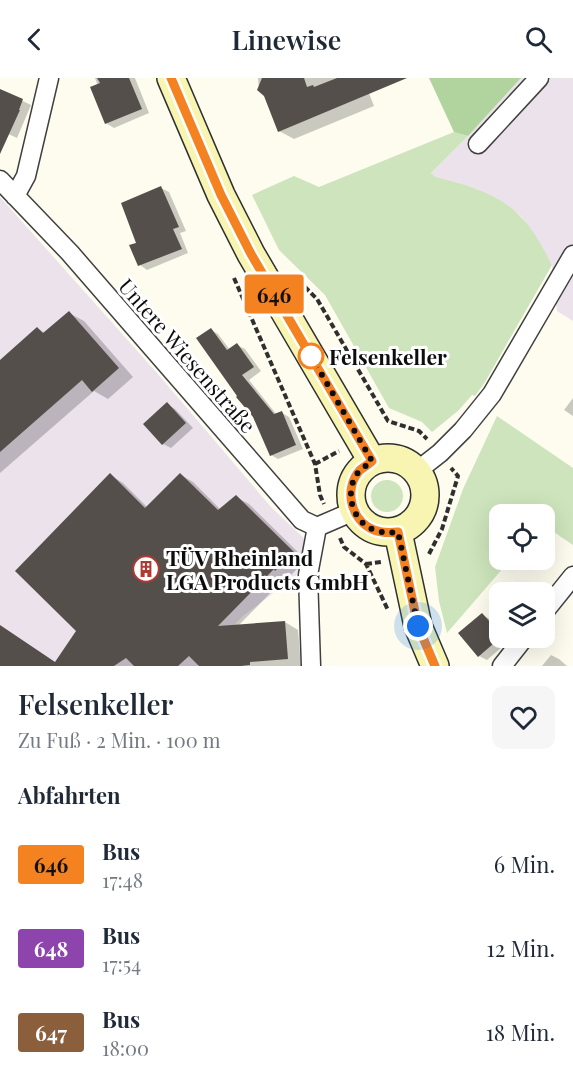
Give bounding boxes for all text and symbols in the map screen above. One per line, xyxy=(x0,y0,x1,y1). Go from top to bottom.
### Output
text: Linewise xyxy=(232,21,341,57)
icon: back xyxy=(18,23,51,56)
icon: search xyxy=(522,23,555,56)
street label: Untere Wiesenstraße xyxy=(113,272,263,438)
line badge: 646 xyxy=(240,274,308,314)
text: 646 xyxy=(257,280,291,308)
place label: Felsenkeller xyxy=(329,342,447,370)
marker: Felsenkeller xyxy=(298,343,324,369)
map controls xyxy=(489,504,555,648)
button: locate xyxy=(489,504,555,570)
place label: TÜV Rheinland LGA Products GmbH xyxy=(166,543,369,595)
building icon: TÜV Rheinland LGA Products GmbH xyxy=(131,554,161,584)
button: layers xyxy=(489,582,555,648)
your location xyxy=(403,611,433,641)
text: Felsenkeller xyxy=(18,685,173,722)
button: heart xyxy=(492,686,555,749)
text: Zu Fuß · 2 Min. · 100 m xyxy=(18,726,220,753)
text: Abfahrten xyxy=(18,780,121,810)
text: Bus xyxy=(102,836,140,866)
text: 6 Min. xyxy=(494,849,555,879)
text: 646 xyxy=(34,850,68,878)
text: 17:48 xyxy=(102,866,143,893)
text: Bus xyxy=(102,920,140,950)
text: 12 Min. xyxy=(487,933,555,963)
text: 648 xyxy=(34,934,68,962)
text: 17:54 xyxy=(102,950,141,977)
text: Bus xyxy=(102,1004,140,1034)
text: 18 Min. xyxy=(486,1017,555,1047)
text: 647 xyxy=(35,1018,67,1046)
text: 18:00 xyxy=(102,1034,149,1061)

